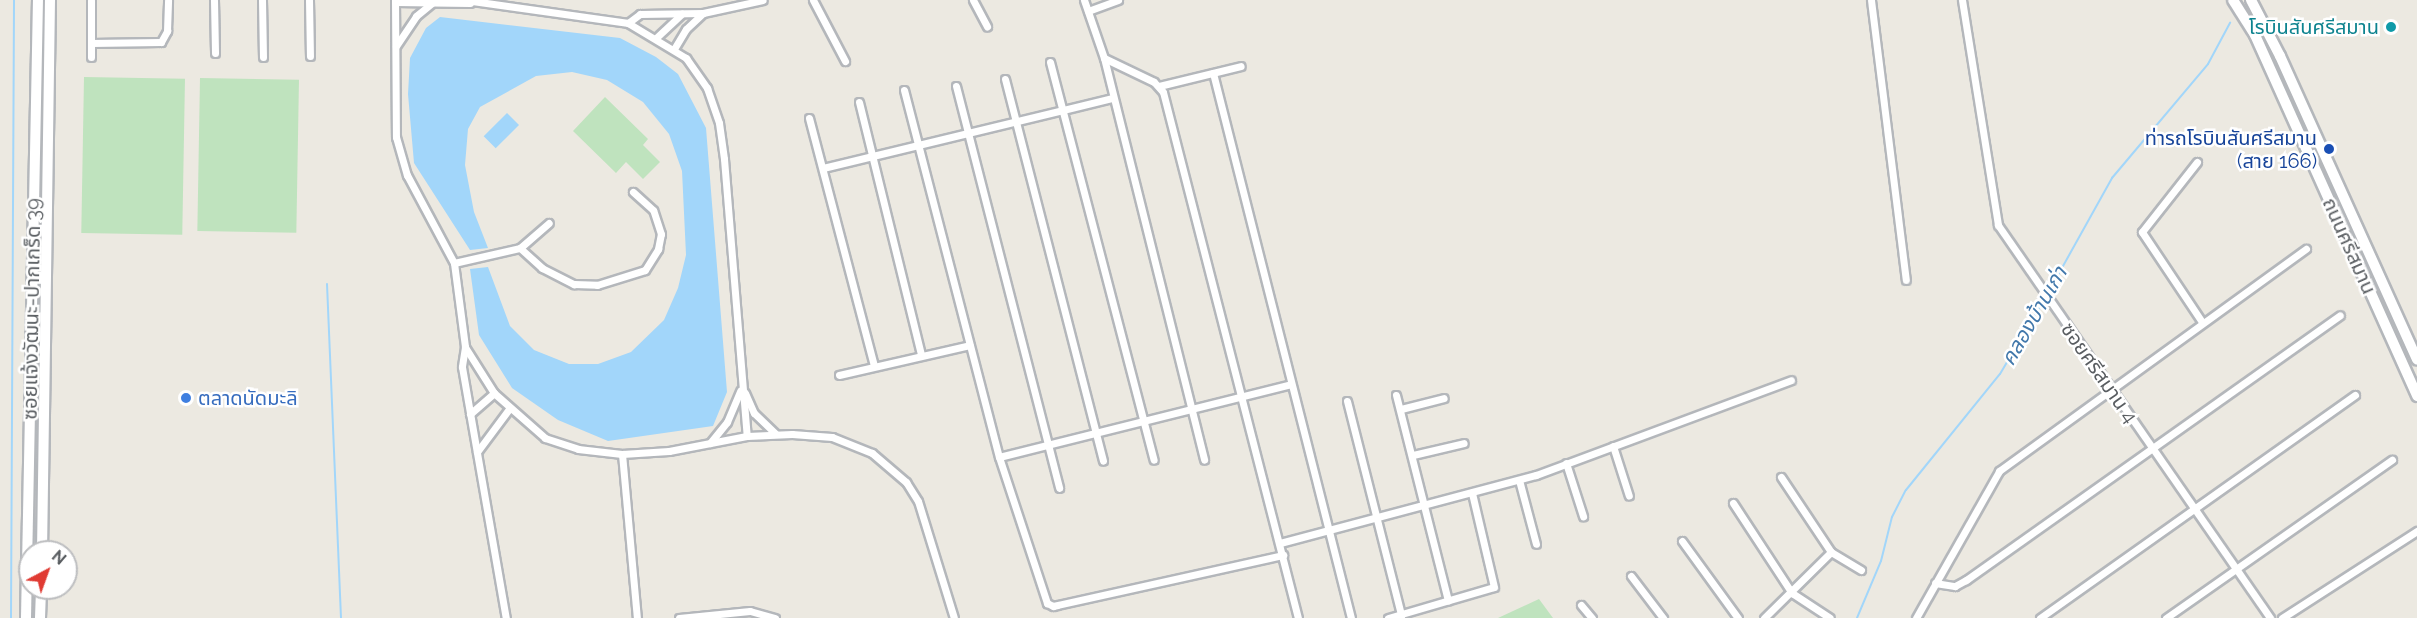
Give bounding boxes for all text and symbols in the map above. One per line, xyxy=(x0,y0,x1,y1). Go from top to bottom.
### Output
place label: โรบินสันศรีสมาน xyxy=(2249,15,2379,39)
marker: โรบินสันศรีสมาน xyxy=(2384,20,2398,34)
place label: ท่ารถโรบินสันศรีสมาน (สาย 166) xyxy=(2145,126,2317,173)
marker: ท่ารถโรบินสันศรีสมาน (สาย 166) xyxy=(2322,142,2336,156)
street label: ถนนศรีสมาน xyxy=(2317,194,2381,298)
street label: ซอยแจ้งวัฒนะ-ปากเกร็ด 39 xyxy=(18,198,46,420)
water label: คลองบ้านเก่า xyxy=(1996,262,2072,370)
street label: ซอยศรีสมาน 4 xyxy=(2056,318,2142,428)
place label: ตลาดนัดมะลิ xyxy=(198,386,298,410)
marker: ตลาดนัดมะลิ xyxy=(179,391,193,405)
north arrow xyxy=(18,540,78,600)
text: N xyxy=(48,546,70,569)

